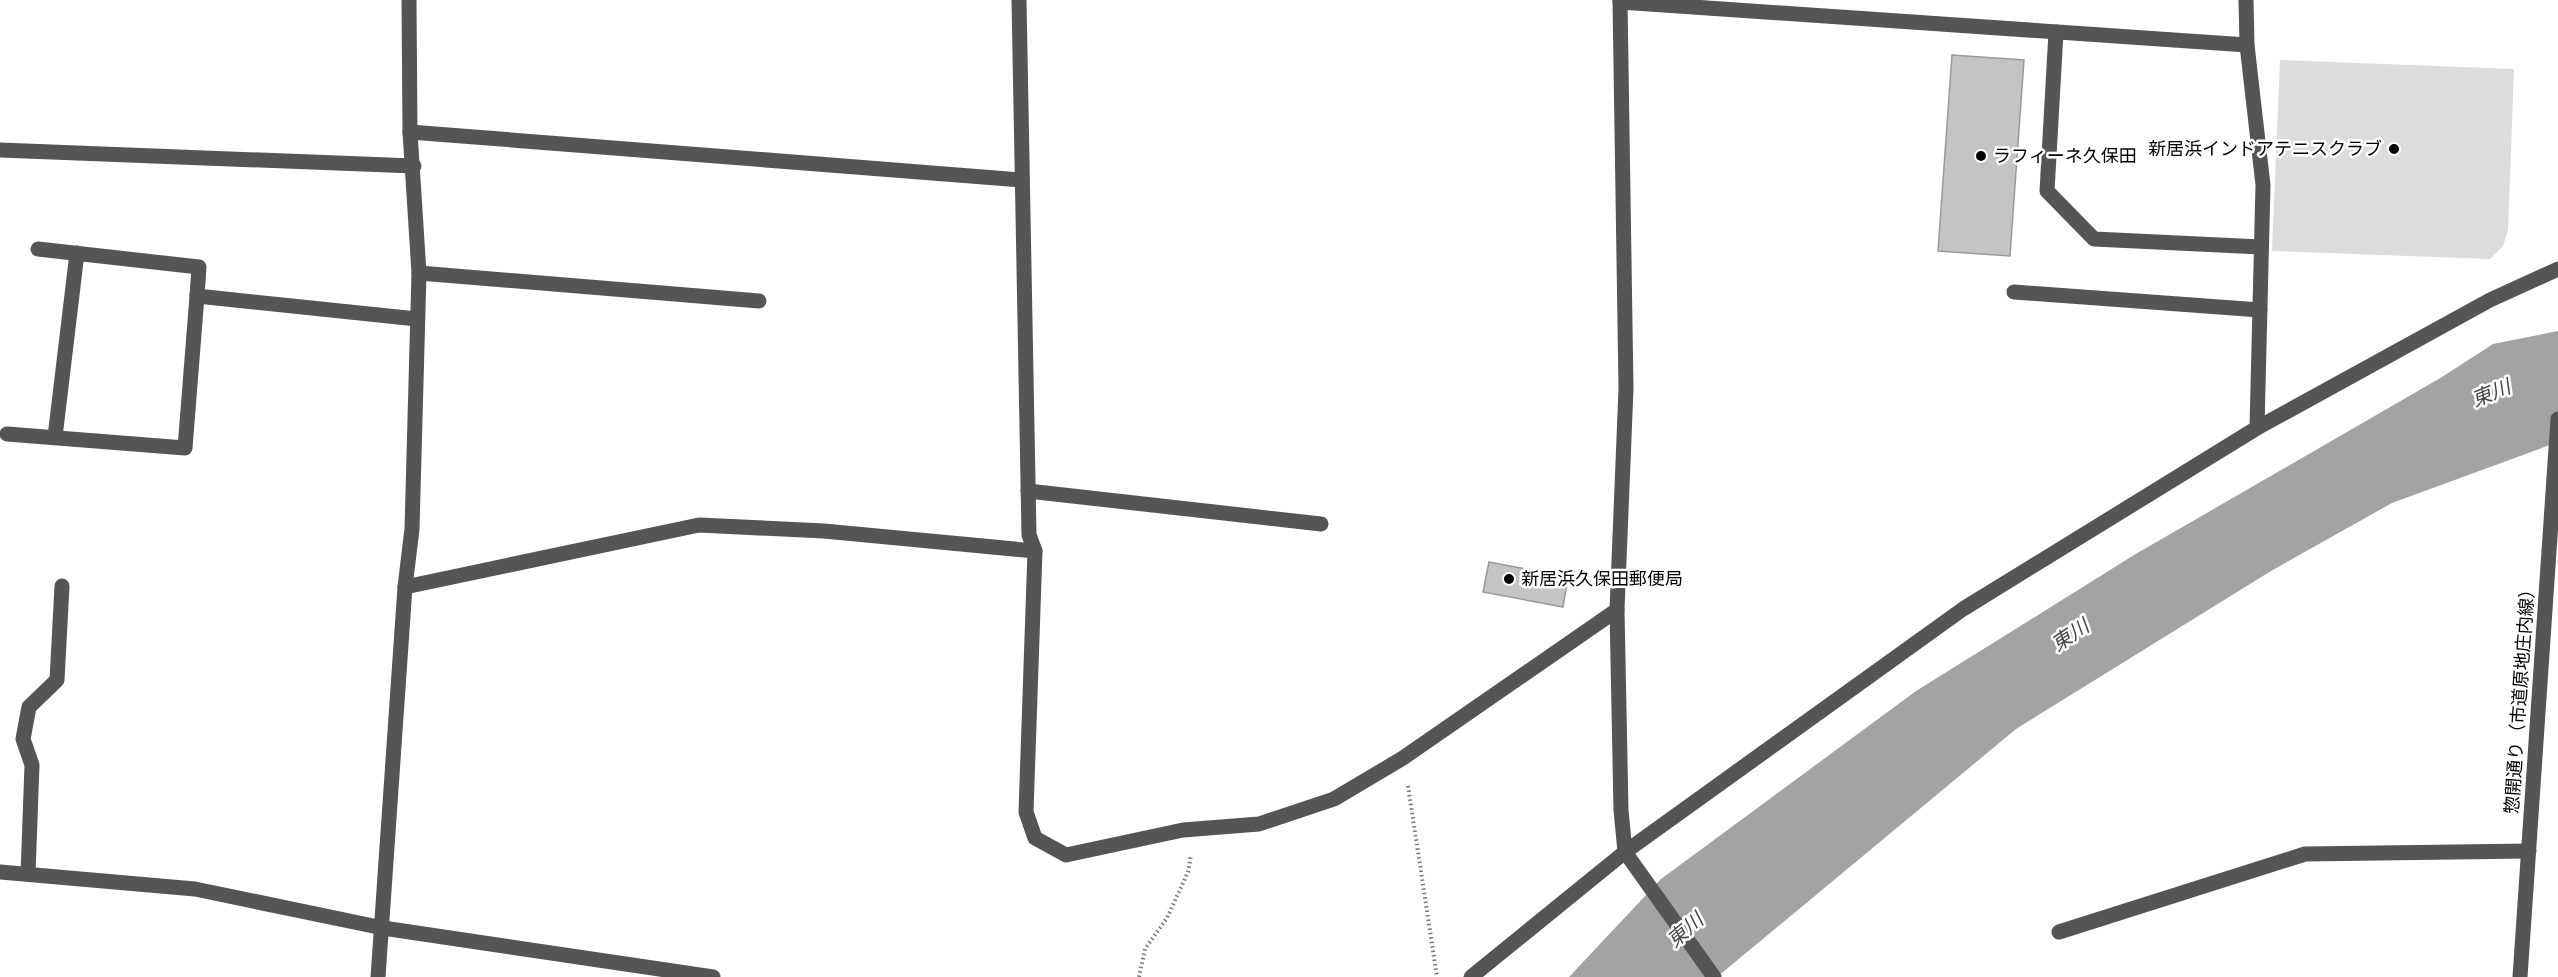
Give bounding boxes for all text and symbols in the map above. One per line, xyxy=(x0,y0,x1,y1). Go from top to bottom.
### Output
place label: 新居浜インドアテニスクラブ xyxy=(2148,137,2382,161)
marker: 新居浜インドアテニスクラブ xyxy=(2387,142,2401,156)
place label: ラフィーネ久保田 xyxy=(1993,144,2137,168)
marker: ラフィーネ久保田 xyxy=(1974,149,1988,163)
water label: 東川 xyxy=(2468,373,2516,413)
place label: 新居浜久保田郵便局 xyxy=(1521,567,1683,591)
marker: 新居浜久保田郵便局 xyxy=(1502,572,1516,586)
street label: 惣開通り（市道原地庄内線） xyxy=(2500,579,2540,815)
water label: 東川 xyxy=(2046,612,2096,657)
water label: 東川 xyxy=(1661,906,1710,953)

